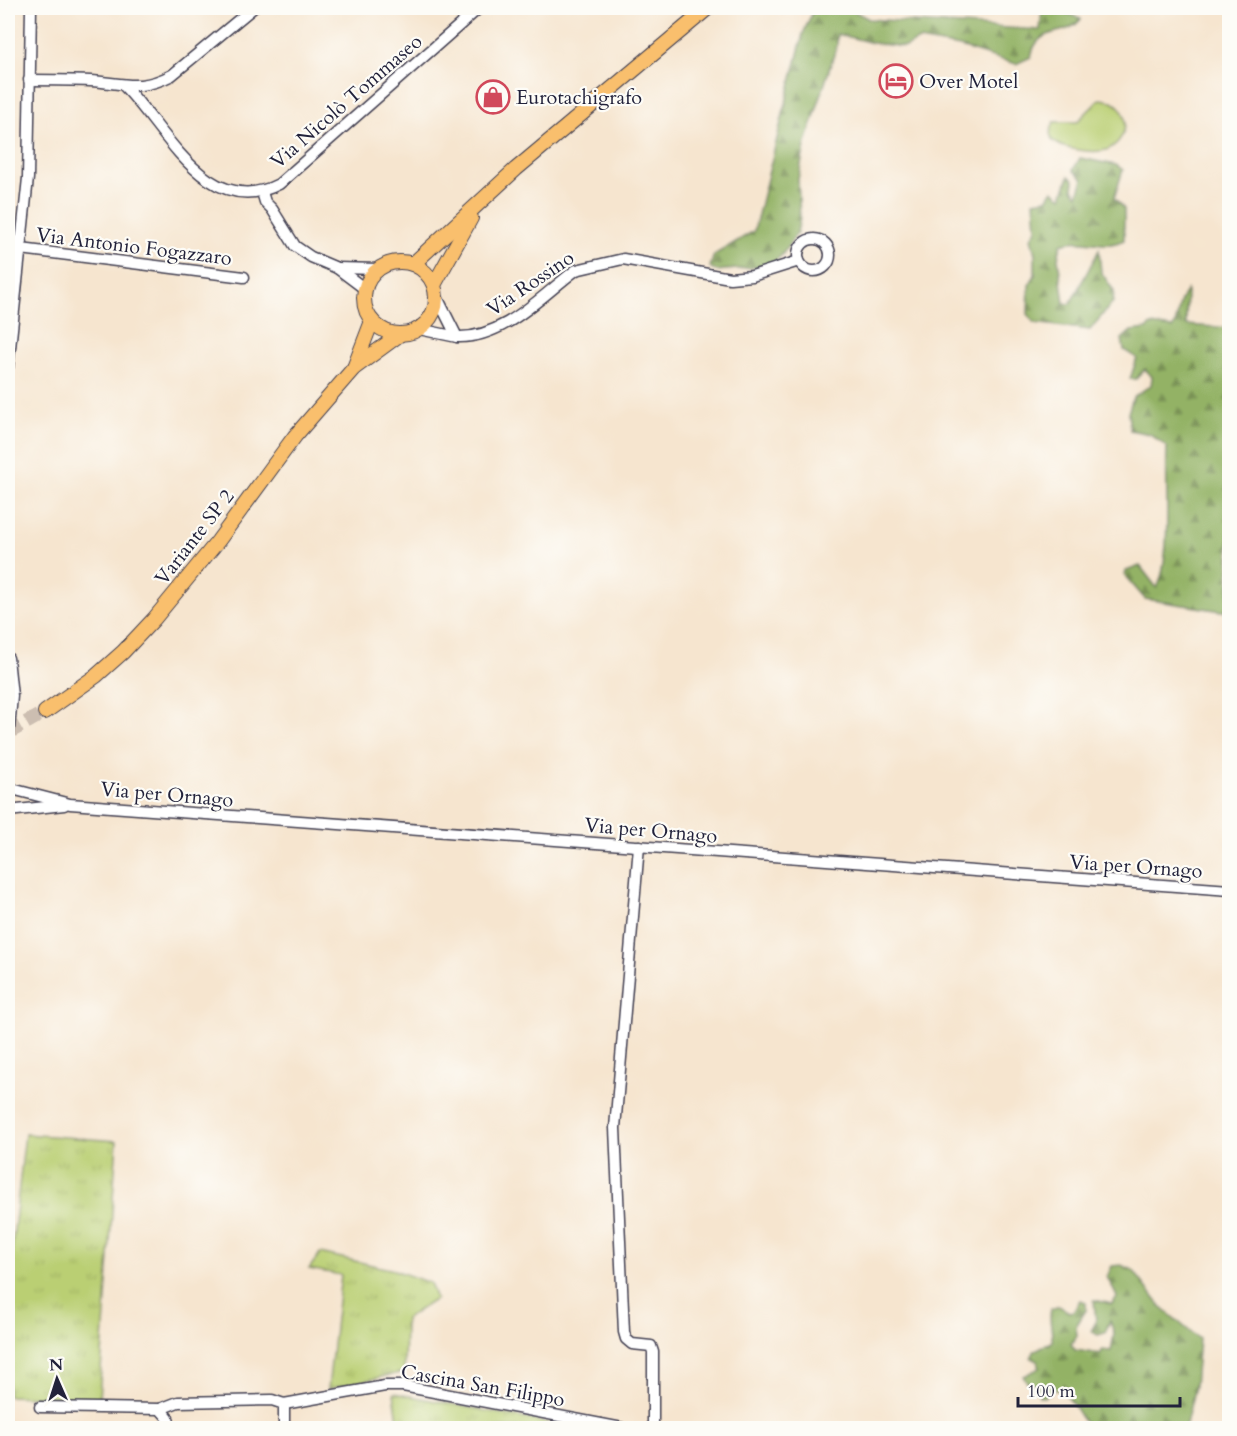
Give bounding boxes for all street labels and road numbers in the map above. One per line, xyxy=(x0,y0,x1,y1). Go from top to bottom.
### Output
street label: Via Nicolò Tommaseo xyxy=(265,28,428,175)
street label: Via Antonio Fogazzaro xyxy=(35,221,233,272)
street label: Via Rossino xyxy=(481,244,580,323)
street label: Variante SP 2 xyxy=(149,484,240,591)
street label: Via per Ornago xyxy=(99,775,235,814)
street label: Via per Ornago xyxy=(583,811,719,850)
street label: Via per Ornago xyxy=(1069,848,1204,885)
street label: Cascina San Filippo xyxy=(399,1358,567,1413)

